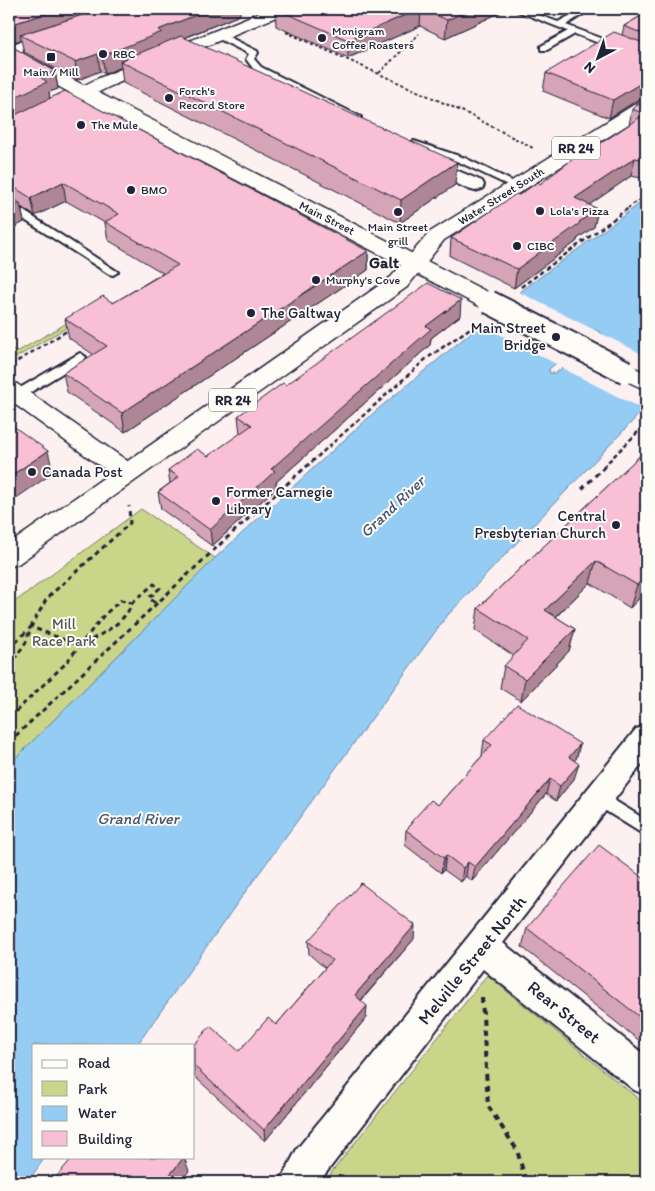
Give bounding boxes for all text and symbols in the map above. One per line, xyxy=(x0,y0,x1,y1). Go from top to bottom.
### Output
place label: Monigram Coffee Roasters xyxy=(332,24,414,52)
marker: Monigram Coffee Roasters xyxy=(316,32,328,44)
north arrow xyxy=(572,32,622,82)
place label: RBC xyxy=(113,47,136,61)
marker: RBC xyxy=(97,48,109,60)
marker: Main / Mill xyxy=(45,51,57,63)
text: N xyxy=(581,58,599,77)
place label: Main / Mill xyxy=(23,65,79,79)
place label: Forch's Record Store xyxy=(179,84,245,112)
marker: Forch's Record Store xyxy=(163,92,175,104)
place label: The Mule xyxy=(91,118,138,132)
marker: The Mule xyxy=(75,119,87,131)
road number: RR 24 xyxy=(552,136,600,160)
street label: Water Street South xyxy=(455,164,547,228)
place label: BMO xyxy=(141,183,167,197)
marker: BMO xyxy=(125,184,137,196)
street label: Main Street xyxy=(297,198,357,238)
place label: Lola's Pizza xyxy=(550,204,610,218)
marker: Lola's Pizza xyxy=(534,205,546,217)
marker: Main Street grill xyxy=(392,206,404,218)
place label: Main Street grill xyxy=(368,220,429,248)
place label: CIBC xyxy=(527,239,555,253)
marker: CIBC xyxy=(511,240,523,252)
district label: Galt xyxy=(369,253,399,272)
place label: Murphy's Cove xyxy=(326,273,400,287)
marker: Murphy's Cove xyxy=(310,274,322,286)
place label: The Galtway xyxy=(261,304,341,322)
marker: The Galtway xyxy=(245,307,257,319)
place label: Main Street Bridge xyxy=(471,319,546,354)
marker: Main Street Bridge xyxy=(550,331,562,343)
road number: RR 24 xyxy=(209,388,257,412)
place label: Canada Post xyxy=(42,463,123,481)
marker: Canada Post xyxy=(26,466,38,478)
water label: Grand River xyxy=(356,470,430,541)
place label: Former Carnegie Library xyxy=(226,483,333,518)
marker: Former Carnegie Library xyxy=(210,495,222,507)
place label: Central Presbyterian Church xyxy=(474,507,607,542)
marker: Central Presbyterian Church xyxy=(610,519,622,531)
park label: Mill Race Park xyxy=(32,615,96,650)
water label: Grand River xyxy=(97,809,181,828)
street label: Melville Street North xyxy=(413,891,531,1029)
street label: Rear Street xyxy=(523,976,605,1048)
legend xyxy=(32,1044,195,1158)
text: Road xyxy=(78,1054,111,1072)
text: Park xyxy=(78,1080,108,1098)
text: Water xyxy=(78,1104,117,1122)
text: Building xyxy=(78,1130,132,1148)

